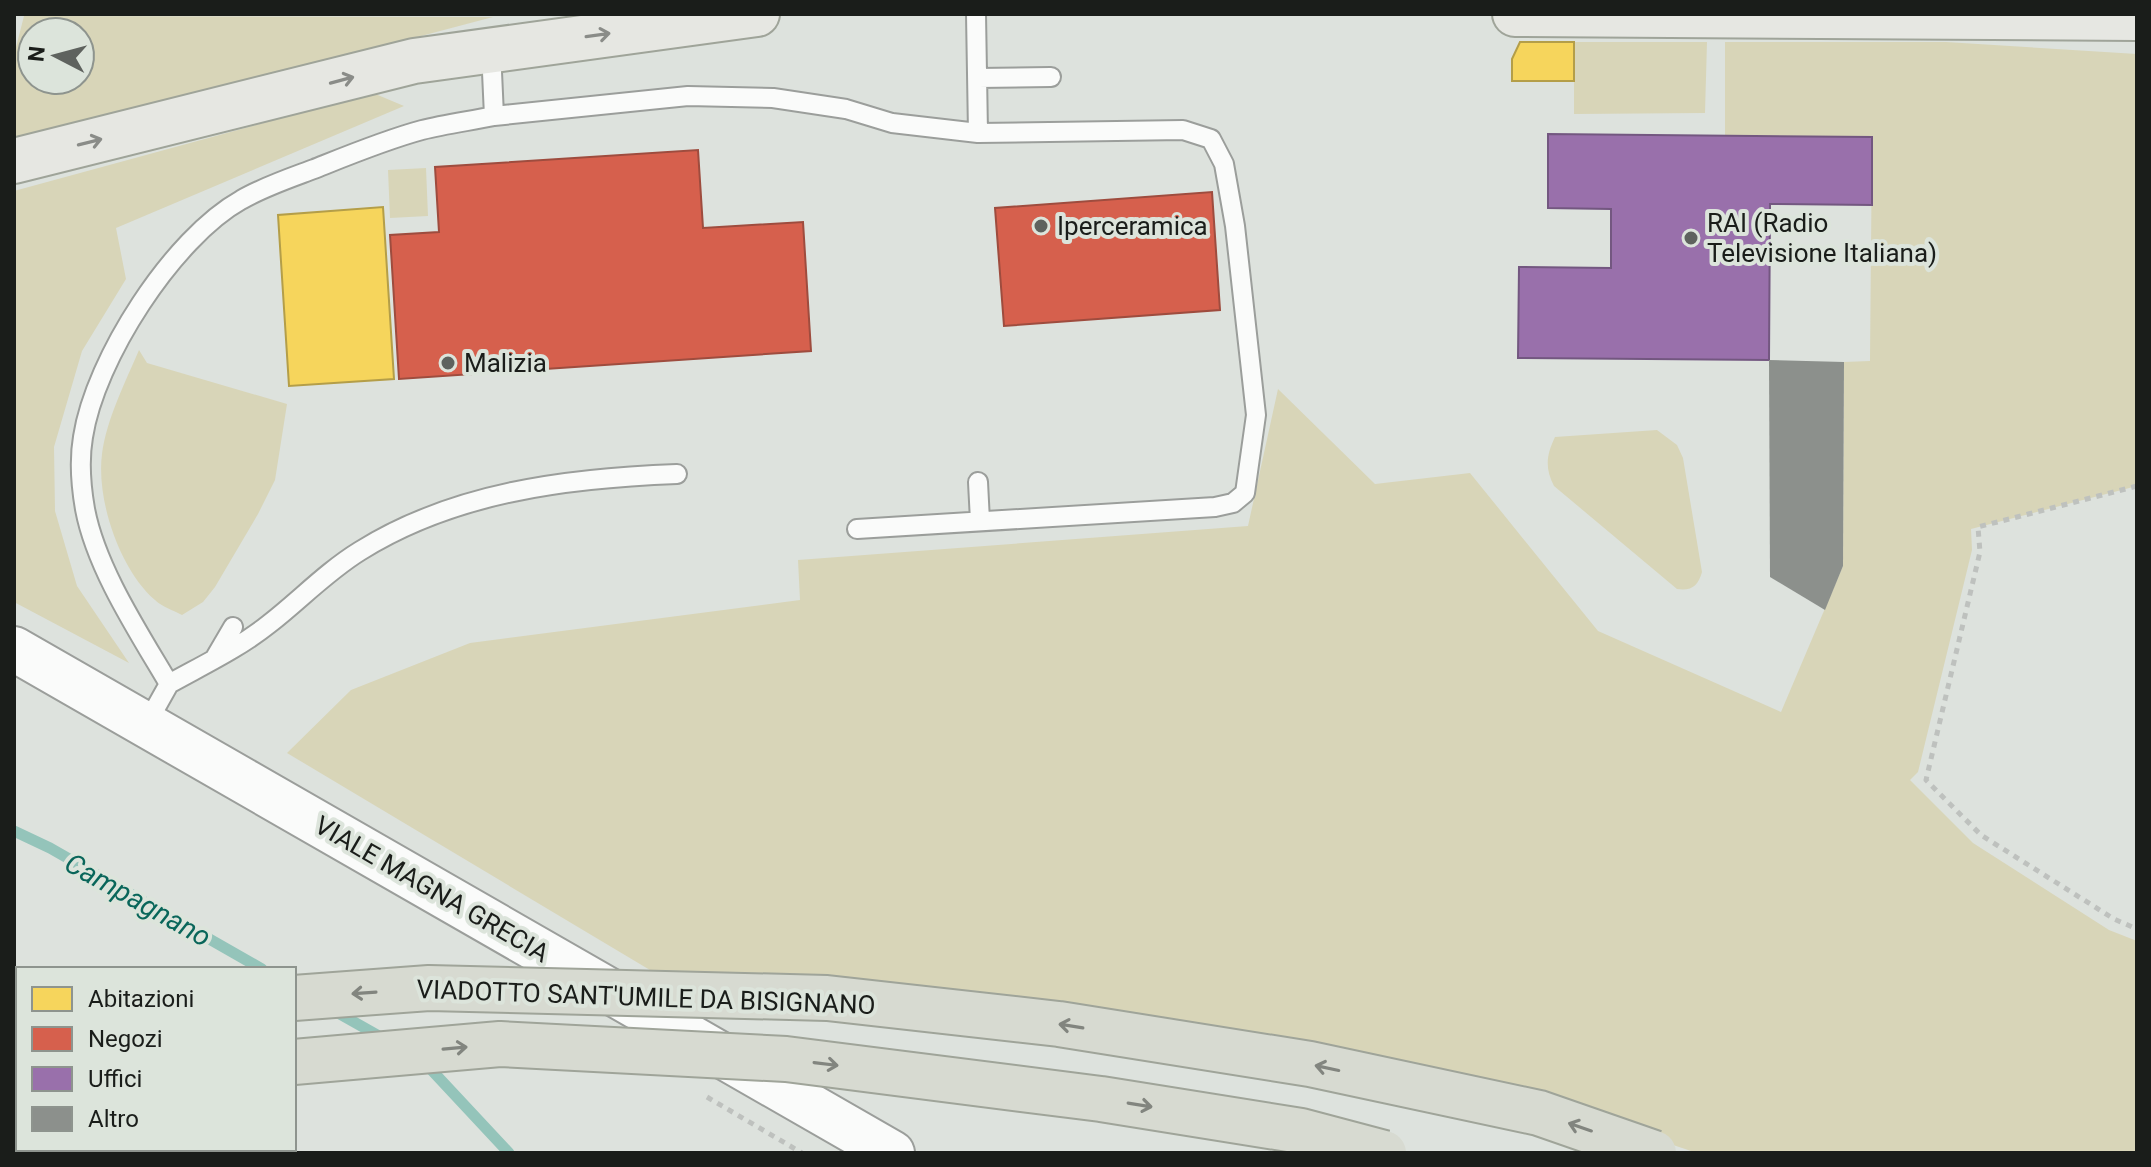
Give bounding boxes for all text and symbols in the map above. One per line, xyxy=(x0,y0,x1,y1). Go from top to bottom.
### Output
north arrow xyxy=(16,16,96,96)
one-way arrow xyxy=(585,27,610,42)
text: N xyxy=(23,45,50,63)
one-way arrow xyxy=(329,71,355,86)
one-way arrow xyxy=(76,134,102,149)
place label: RAI (Radio Televisione Italiana) xyxy=(1707,208,1937,268)
place label: Iperceramica xyxy=(1057,211,1208,241)
marker: Iperceramica xyxy=(1032,217,1050,235)
marker: RAI (Radio Televisione Italiana) xyxy=(1682,229,1700,247)
place label: Malizia xyxy=(464,348,547,378)
marker: Malizia xyxy=(439,354,457,372)
street label: VIALE MAGNA GRECIA xyxy=(310,810,554,968)
water label: Campagnano xyxy=(59,846,217,954)
legend xyxy=(16,967,296,1151)
street label: VIADOTTO SANT'UMILE DA BISIGNANO xyxy=(416,974,876,1020)
text: Abitazioni xyxy=(88,985,194,1013)
one-way arrow xyxy=(351,986,378,1001)
one-way arrow xyxy=(1058,1017,1084,1032)
text: Negozi xyxy=(88,1025,163,1053)
one-way arrow xyxy=(441,1040,468,1055)
one-way arrow xyxy=(813,1057,839,1072)
one-way arrow xyxy=(1315,1060,1340,1075)
text: Uffici xyxy=(88,1065,142,1093)
one-way arrow xyxy=(1127,1098,1152,1113)
text: Altro xyxy=(88,1105,139,1133)
one-way arrow xyxy=(1568,1119,1593,1134)

